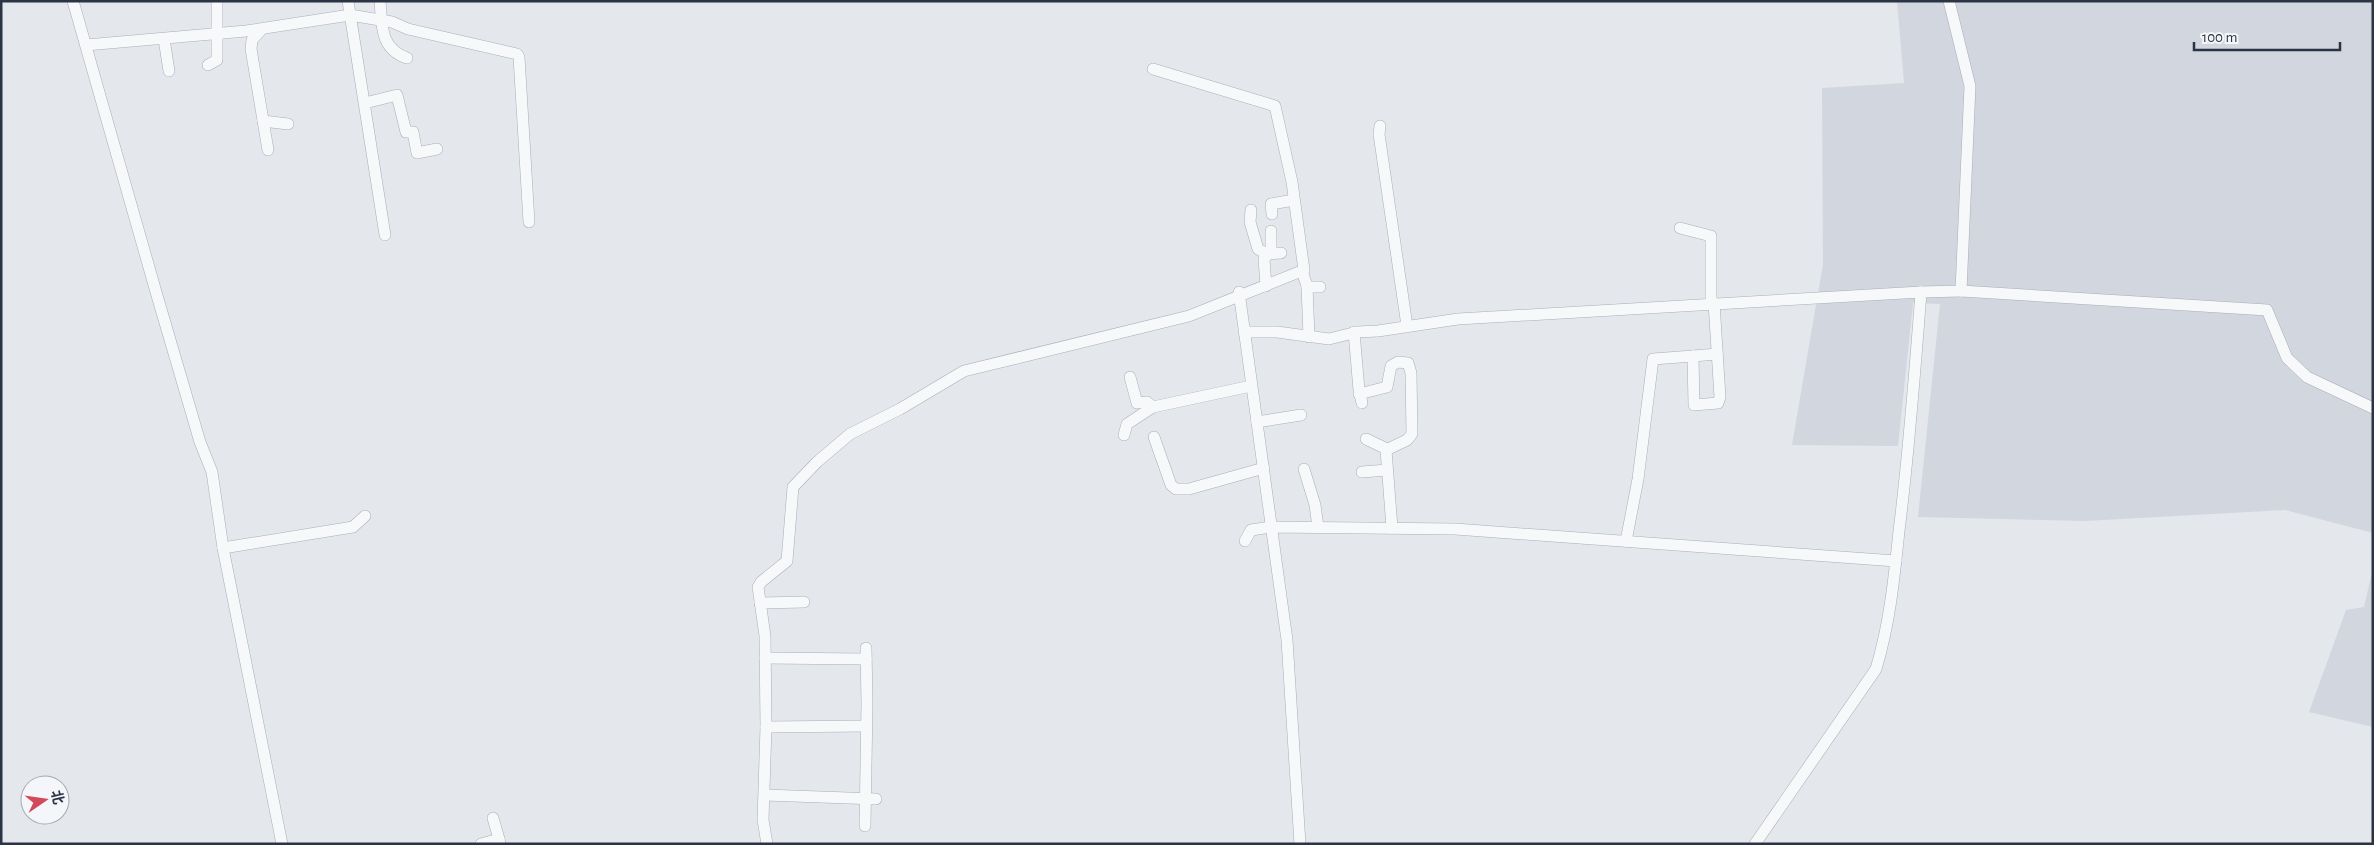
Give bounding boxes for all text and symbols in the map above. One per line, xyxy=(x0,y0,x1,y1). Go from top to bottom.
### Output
scale bar xyxy=(2194,20,2340,52)
text: 100 m xyxy=(2202,30,2237,45)
north arrow xyxy=(20,775,70,825)
text: 北 xyxy=(48,789,66,806)

